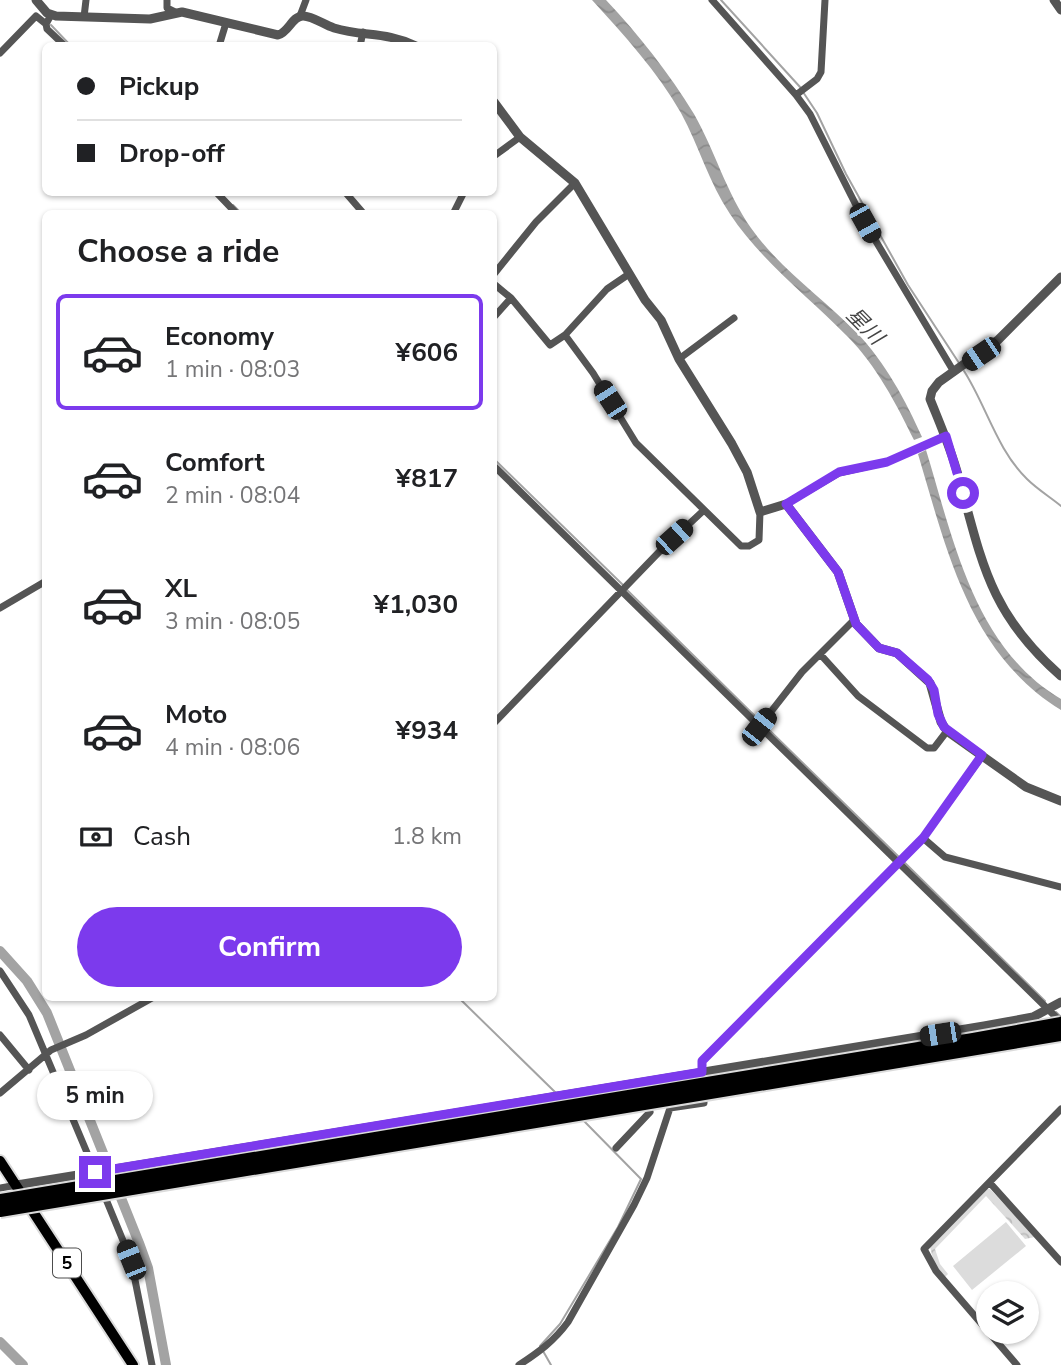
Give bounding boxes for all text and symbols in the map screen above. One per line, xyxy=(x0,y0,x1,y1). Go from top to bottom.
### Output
text: Pickup xyxy=(119,69,199,104)
text: Drop-off xyxy=(119,136,225,171)
car xyxy=(846,200,885,246)
text: Choose a ride xyxy=(77,230,279,273)
water label: 星川 xyxy=(840,301,891,352)
text: Economy xyxy=(165,319,274,354)
icon: car xyxy=(81,321,144,384)
car xyxy=(958,334,1005,374)
text: ¥606 xyxy=(396,335,458,370)
text: 1 min · 08:03 xyxy=(165,354,300,385)
car xyxy=(590,377,631,423)
text: Comfort xyxy=(165,445,265,480)
icon: car xyxy=(81,447,144,510)
text: ¥817 xyxy=(396,461,458,496)
route start xyxy=(947,477,979,509)
text: 2 min · 08:04 xyxy=(165,480,300,511)
car xyxy=(652,515,697,559)
text: XL xyxy=(165,571,197,606)
icon: car xyxy=(81,573,144,636)
text: ¥1,030 xyxy=(374,587,458,622)
text: 3 min · 08:05 xyxy=(165,606,300,637)
text: Moto xyxy=(165,697,227,732)
icon: car xyxy=(81,699,144,762)
car xyxy=(738,704,781,750)
text: ¥934 xyxy=(396,713,458,748)
text: 4 min · 08:06 xyxy=(165,732,300,763)
icon: cash xyxy=(77,818,115,856)
text: Cash xyxy=(133,819,191,854)
text: 1.8 km xyxy=(392,821,462,852)
button: Confirm xyxy=(77,907,462,987)
car xyxy=(918,1020,963,1048)
callout: 5 min xyxy=(37,1070,153,1120)
text: 5 min xyxy=(65,1080,125,1111)
route end xyxy=(79,1156,111,1188)
car xyxy=(114,1237,149,1283)
road number: 5 xyxy=(53,1248,81,1278)
map controls xyxy=(976,1281,1039,1344)
button: layers xyxy=(976,1281,1039,1344)

